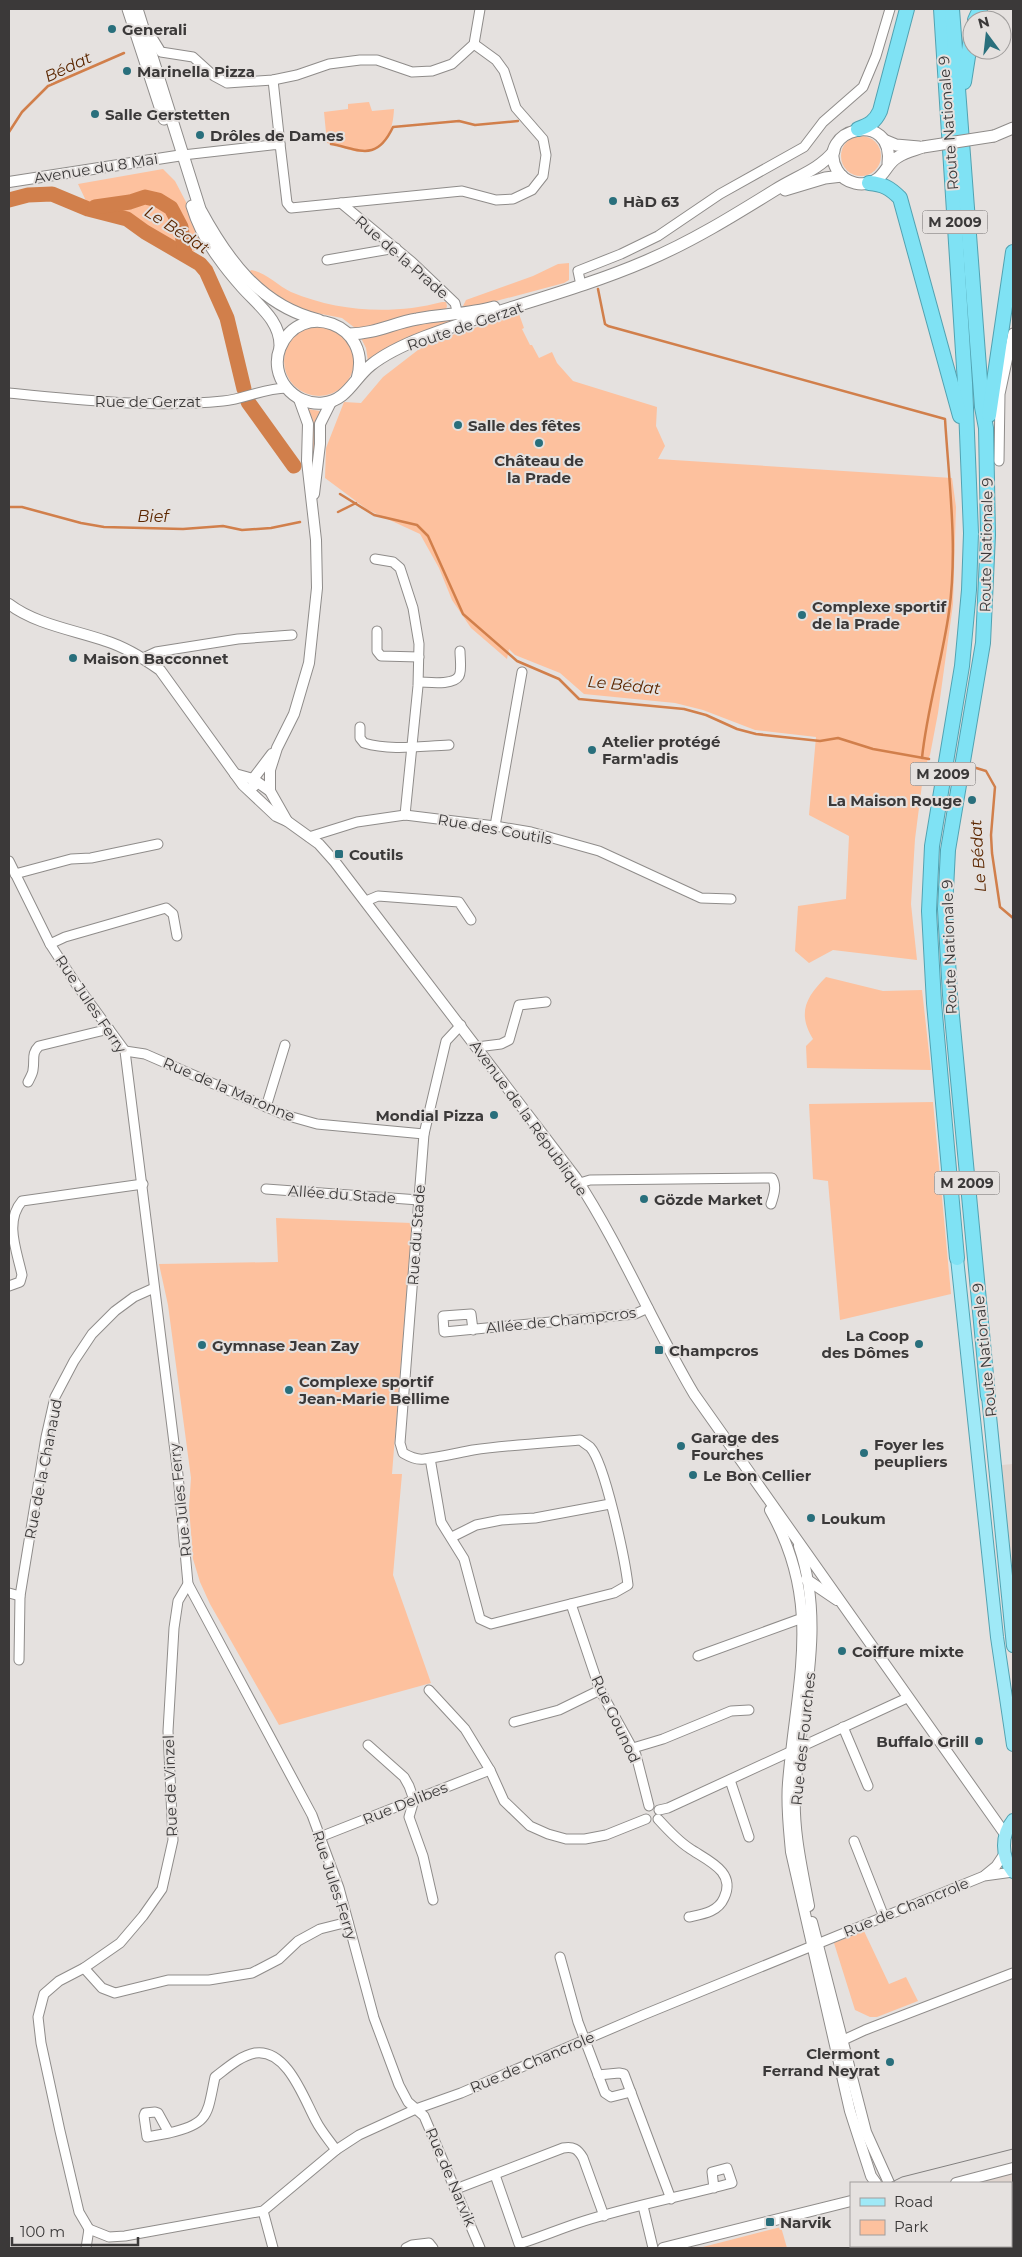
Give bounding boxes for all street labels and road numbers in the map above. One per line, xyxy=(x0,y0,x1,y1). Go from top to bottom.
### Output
street label: Route Nationale 9 xyxy=(934,55,962,191)
street label: Avenue du 8 Mai xyxy=(33,149,159,187)
road number: M 2009 xyxy=(922,210,988,233)
street label: Rue de la Prade xyxy=(351,211,453,303)
street label: Route de Gerzat xyxy=(404,297,526,355)
street label: Rue de Gerzat xyxy=(95,392,201,411)
street label: Route Nationale 9 xyxy=(975,477,997,613)
road number: M 2009 xyxy=(910,762,976,786)
street label: Rue des Coutils xyxy=(436,810,554,848)
street label: Route Nationale 9 xyxy=(937,879,961,1015)
street label: Rue Jules Ferry xyxy=(51,951,131,1057)
street label: Avenue de la République xyxy=(466,1036,592,1200)
street label: Rue de la Maronne xyxy=(160,1053,298,1125)
road number: M 2009 xyxy=(934,1172,1000,1194)
street label: Allée du Stade xyxy=(287,1181,397,1207)
street label: Rue du Stade xyxy=(403,1184,429,1286)
street label: Route Nationale 9 xyxy=(968,1282,1000,1418)
street label: Allée de Champcros xyxy=(485,1303,637,1337)
street label: Rue de la Chanaud xyxy=(20,1397,66,1541)
street label: Rue Jules Ferry xyxy=(164,1441,195,1558)
street label: Rue des Fourches xyxy=(787,1671,819,1807)
street label: Rue Gounod xyxy=(587,1672,645,1766)
street label: Rue de Vinzel xyxy=(159,1735,181,1837)
street label: Rue Delibes xyxy=(360,1777,450,1829)
street label: Rue Jules Ferry xyxy=(308,1828,362,1943)
street label: Rue de Chancrole xyxy=(840,1873,972,1941)
street label: Rue de Chancrole xyxy=(467,2027,597,2097)
street label: Rue de Narvik xyxy=(422,2125,480,2229)

